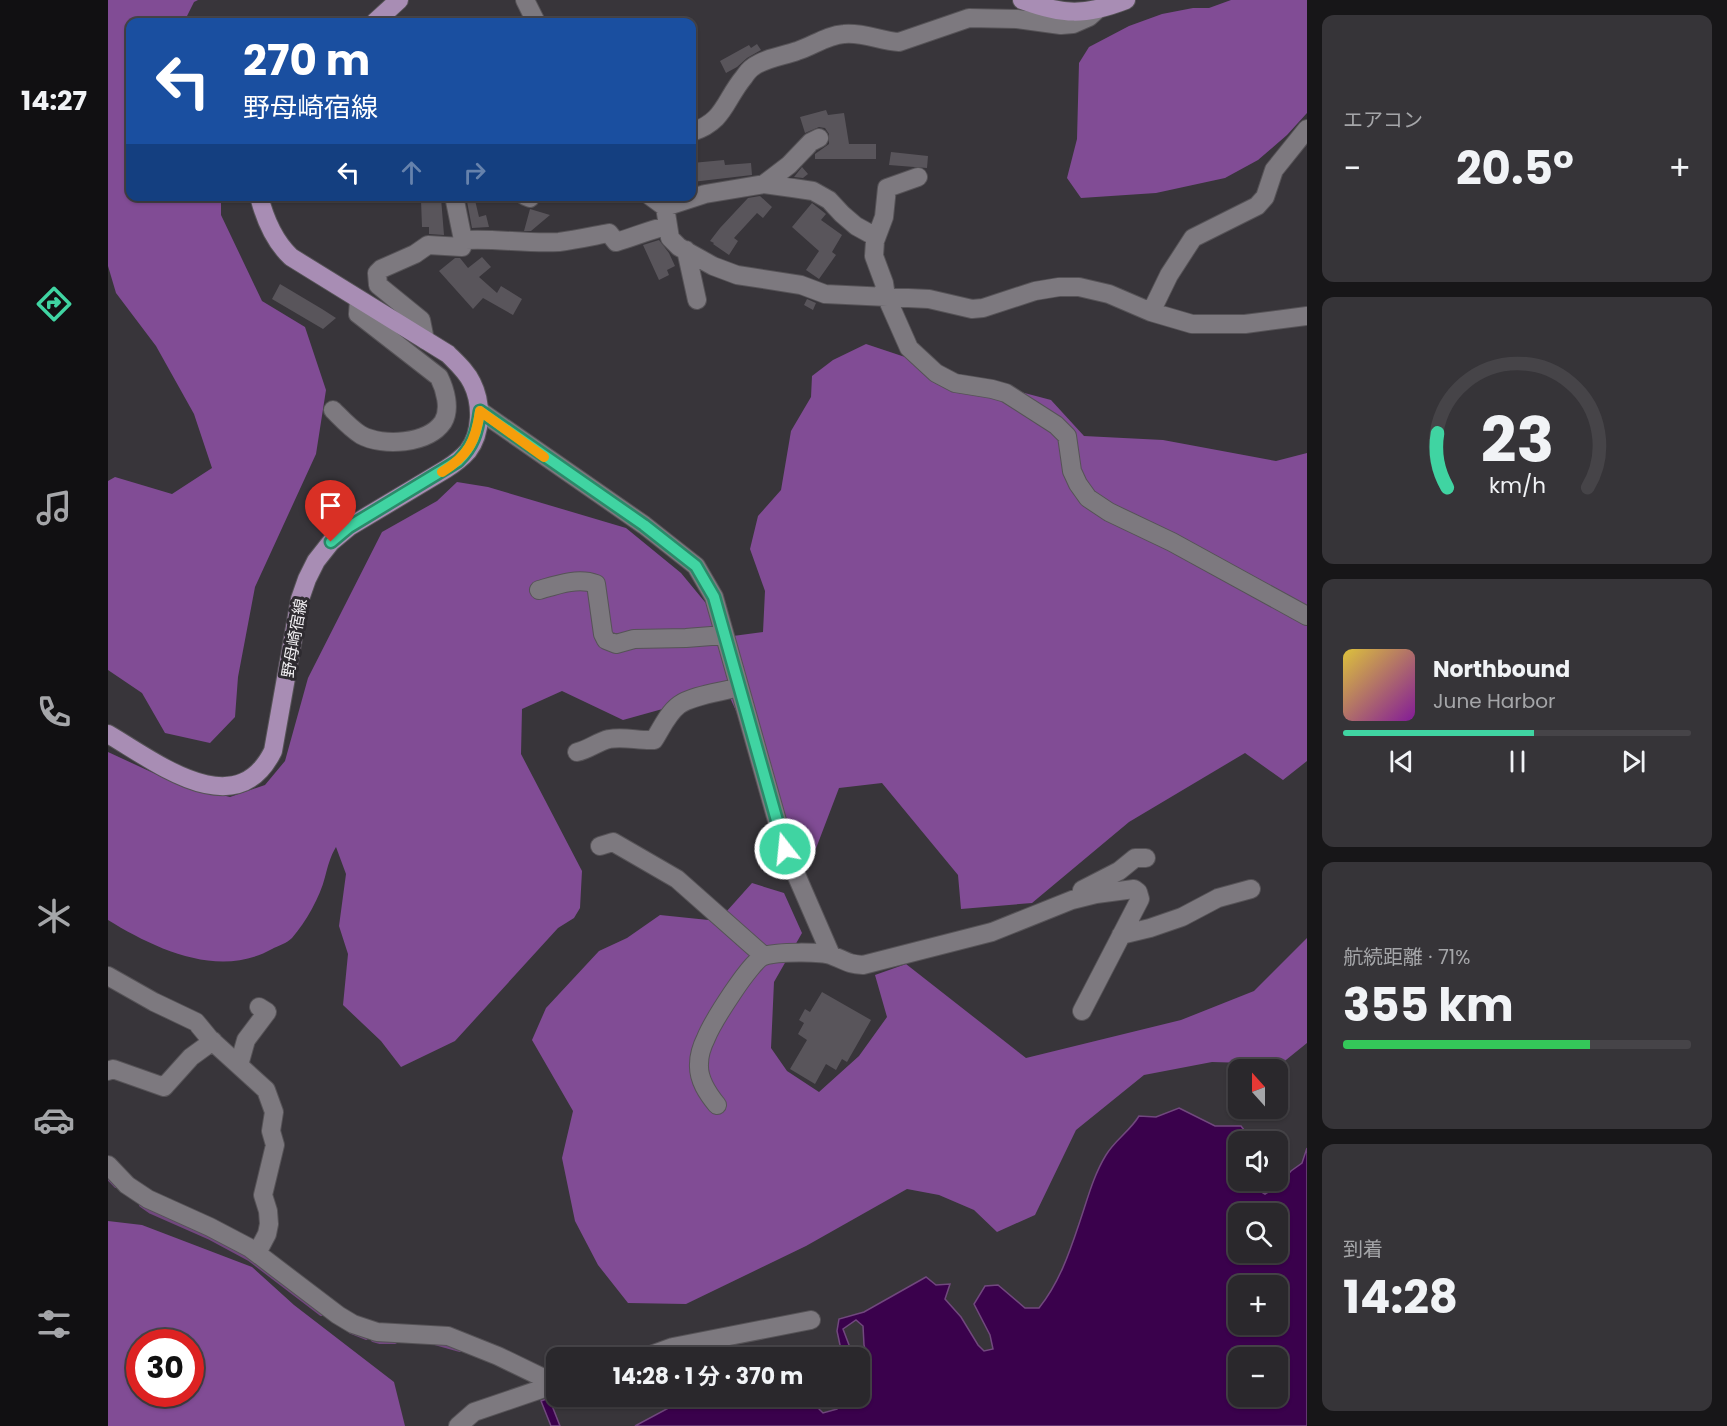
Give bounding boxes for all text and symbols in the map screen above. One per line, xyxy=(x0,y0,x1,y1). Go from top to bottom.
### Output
text: 270 m xyxy=(243,31,370,90)
icon: left xyxy=(144,42,222,120)
text: 14:27 xyxy=(21,82,87,119)
text: 野母崎宿線 xyxy=(243,89,378,126)
text: エアコン xyxy=(1343,106,1423,134)
text: 20.5° xyxy=(1456,137,1574,200)
text: − xyxy=(1343,145,1361,192)
text: + xyxy=(1668,145,1691,192)
icon: left xyxy=(332,156,365,189)
icon: ahead xyxy=(395,156,428,189)
icon: right xyxy=(458,156,491,189)
icon: directions xyxy=(33,283,75,325)
text: 23 xyxy=(1480,396,1554,484)
text: km/h xyxy=(1488,470,1546,501)
pin xyxy=(305,480,356,542)
icon: music xyxy=(33,487,75,529)
icon: arrive xyxy=(314,489,347,522)
street label: 野母崎宿線 xyxy=(276,597,313,679)
text: Northbound xyxy=(1433,654,1570,685)
text: June Harbor xyxy=(1433,687,1556,715)
icon: phone xyxy=(33,691,75,733)
icon: previous xyxy=(1385,745,1418,778)
icon: pause xyxy=(1501,745,1534,778)
icon: next xyxy=(1617,745,1650,778)
position arrow xyxy=(753,817,817,881)
icon: climate xyxy=(33,895,75,937)
text: 航続距離 · 71% xyxy=(1343,943,1470,971)
text: 355 km xyxy=(1343,974,1514,1037)
north arrow xyxy=(1228,1059,1288,1119)
map controls xyxy=(1228,1059,1288,1407)
icon: car xyxy=(33,1099,75,1141)
button: sound xyxy=(1228,1131,1288,1191)
button: search xyxy=(1228,1203,1288,1263)
text: 到着 xyxy=(1343,1235,1383,1263)
text: 14:28 xyxy=(1343,1266,1458,1329)
button: + xyxy=(1228,1275,1288,1335)
icon: filters xyxy=(33,1303,75,1345)
speed limit sign: 30 xyxy=(126,1329,204,1407)
button: − xyxy=(1228,1347,1288,1407)
text: 14:28 · 1 分 · 370 m xyxy=(613,1361,803,1392)

